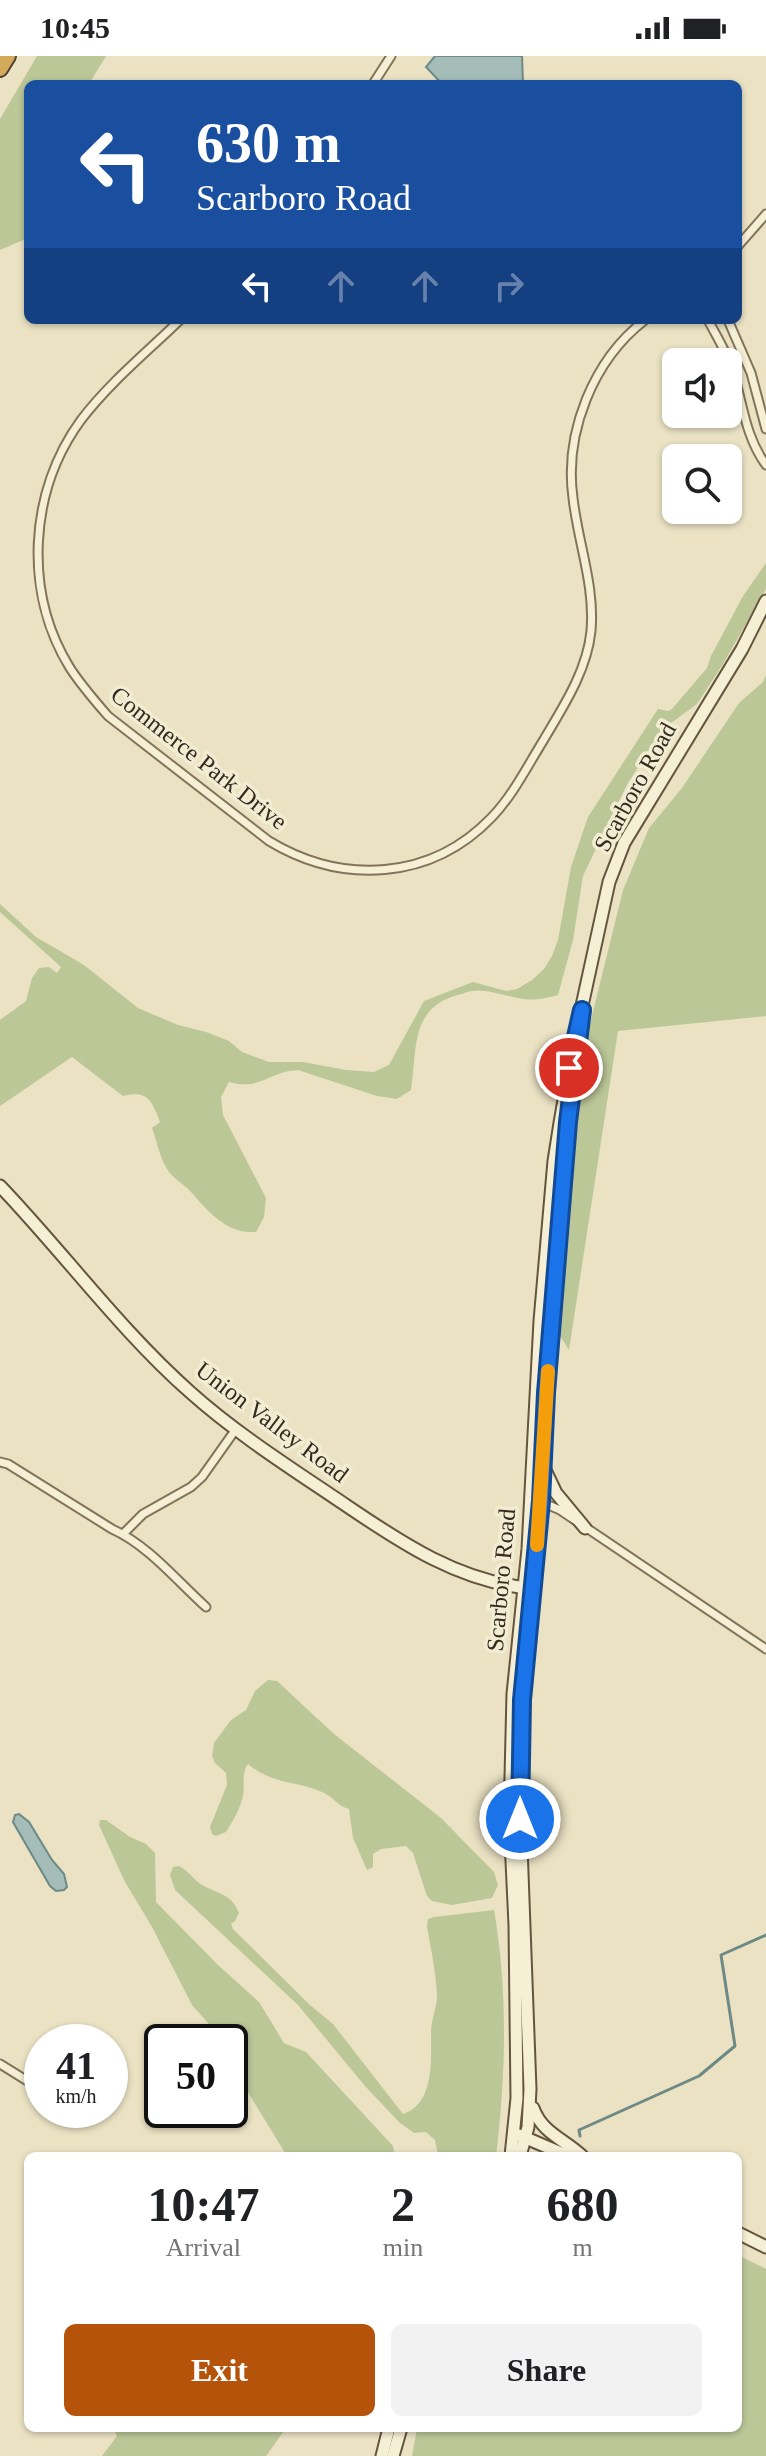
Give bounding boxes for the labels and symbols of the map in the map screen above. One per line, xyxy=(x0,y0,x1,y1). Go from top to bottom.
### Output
street label: Commerce Park Drive xyxy=(106,681,292,835)
street label: Scarboro Road xyxy=(589,718,681,856)
pin xyxy=(535,1034,603,1102)
street label: Union Valley Road xyxy=(191,1356,353,1488)
street label: Scarboro Road xyxy=(482,1507,520,1653)
position arrow xyxy=(478,1777,562,1861)
speed limit sign: 50 xyxy=(144,2024,248,2128)

